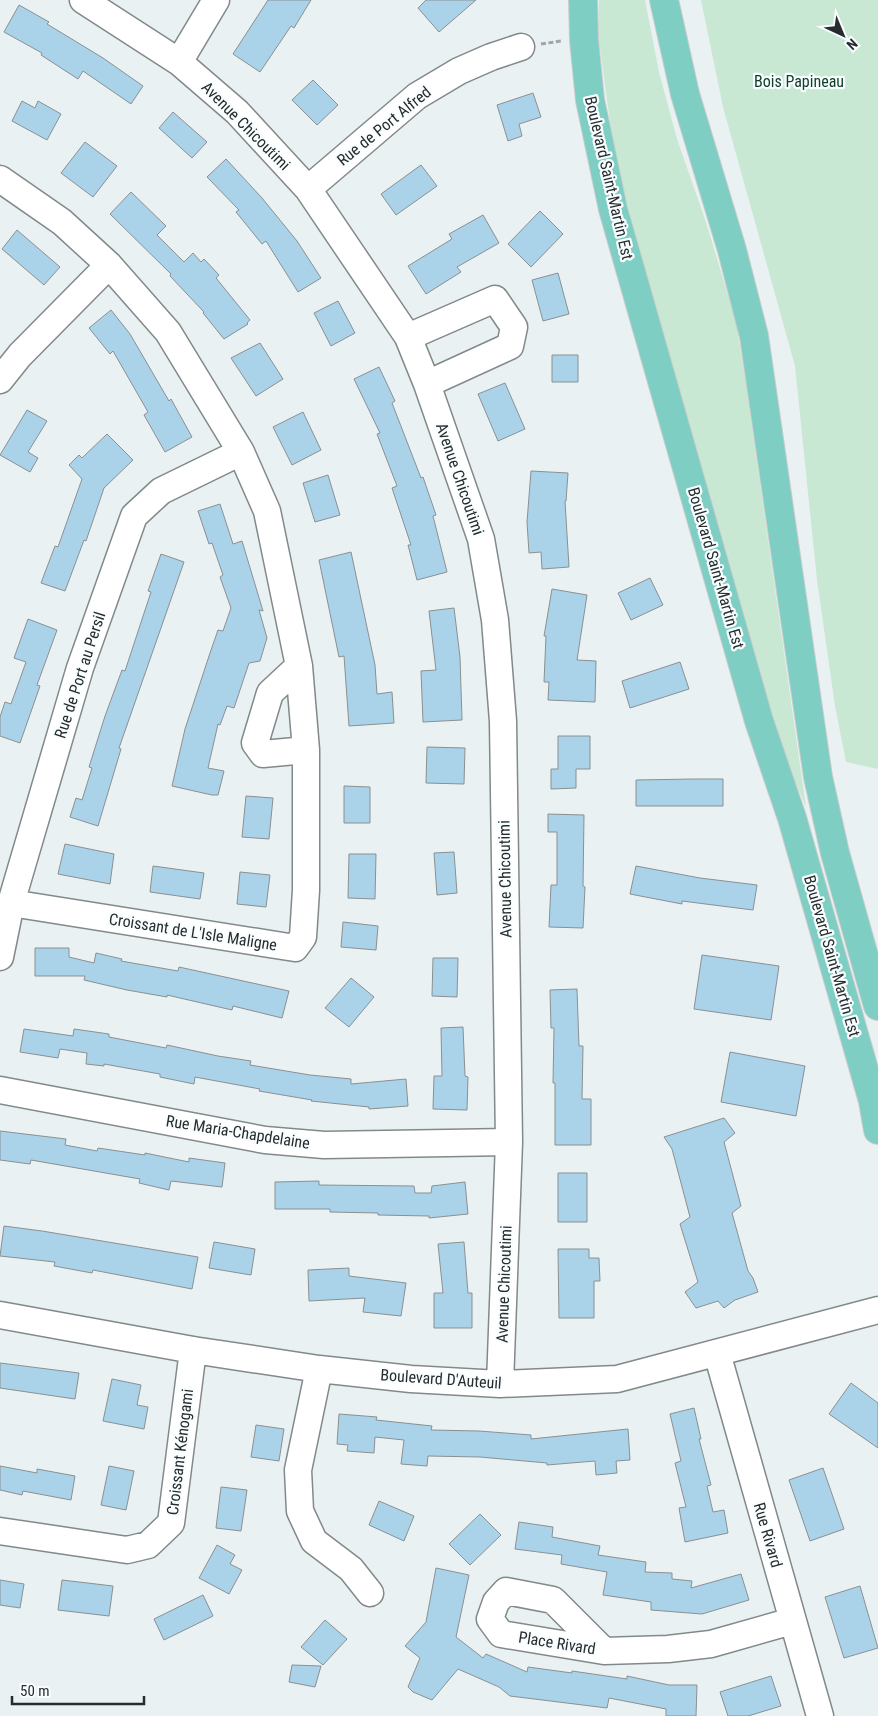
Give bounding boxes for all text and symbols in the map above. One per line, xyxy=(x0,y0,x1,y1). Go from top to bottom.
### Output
north arrow xyxy=(818,10,868,60)
text: N xyxy=(843,36,861,53)
park label: Bois Papineau xyxy=(754,72,844,91)
street label: Avenue Chicoutimi xyxy=(198,78,294,174)
street label: Rue de Port Alfred xyxy=(333,82,435,170)
street label: Boulevard Saint-Martin Est xyxy=(581,94,637,262)
street label: Avenue Chicoutimi xyxy=(432,420,488,538)
street label: Boulevard Saint-Martin Est xyxy=(684,485,748,651)
street label: Rue de Port au Persil xyxy=(51,609,109,741)
street label: Avenue Chicoutimi xyxy=(494,820,516,938)
street label: Boulevard Saint-Martin Est xyxy=(800,873,864,1039)
street label: Croissant de L'Isle Maligne xyxy=(108,909,278,955)
street label: Rue Maria-Chapdelaine xyxy=(165,1111,311,1153)
street label: Avenue Chicoutimi xyxy=(492,1225,516,1343)
street label: Boulevard D'Auteuil xyxy=(380,1365,502,1393)
street label: Croissant Kénogami xyxy=(163,1388,197,1516)
street label: Rue Rivard xyxy=(750,1500,786,1570)
street label: Place Rivard xyxy=(517,1628,597,1658)
scale bar xyxy=(12,1674,145,1706)
text: 50 m xyxy=(20,1682,50,1700)

